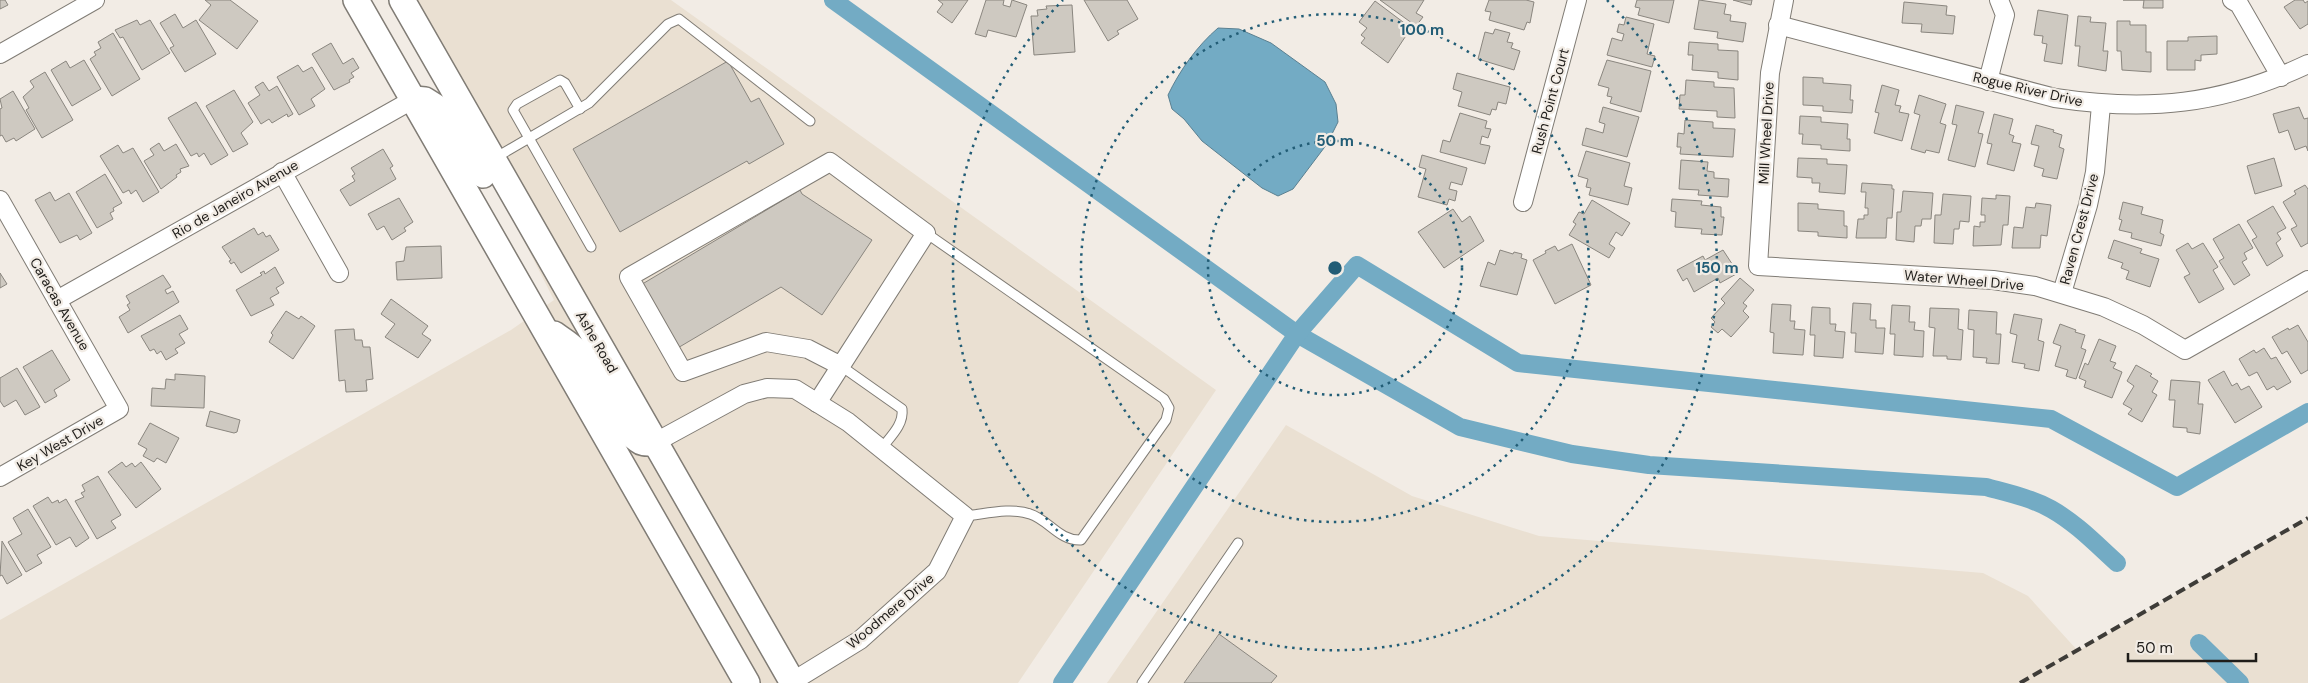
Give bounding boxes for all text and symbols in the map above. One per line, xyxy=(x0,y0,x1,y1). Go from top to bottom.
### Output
text: 100 m xyxy=(1400,20,1444,40)
street label: Rush Point Court xyxy=(1527,46,1573,156)
street label: Rogue River Drive xyxy=(1971,68,2085,110)
street label: Mill Wheel Drive xyxy=(1754,81,1778,185)
text: 50 m xyxy=(1316,131,1354,151)
street label: Rio de Janeiro Avenue xyxy=(169,156,301,242)
street label: Raven Crest Drive xyxy=(2056,171,2102,286)
street label: Caracas Avenue xyxy=(26,254,94,354)
text: 150 m xyxy=(1696,258,1739,278)
centre of rings xyxy=(1326,259,1344,277)
street label: Water Wheel Drive xyxy=(1903,266,2025,294)
street label: Ashe Road xyxy=(572,308,622,376)
street label: Key West Drive xyxy=(14,411,106,475)
street label: Woodmere Drive xyxy=(843,569,937,653)
scale bar xyxy=(2128,630,2256,662)
text: 50 m xyxy=(2136,638,2173,658)

